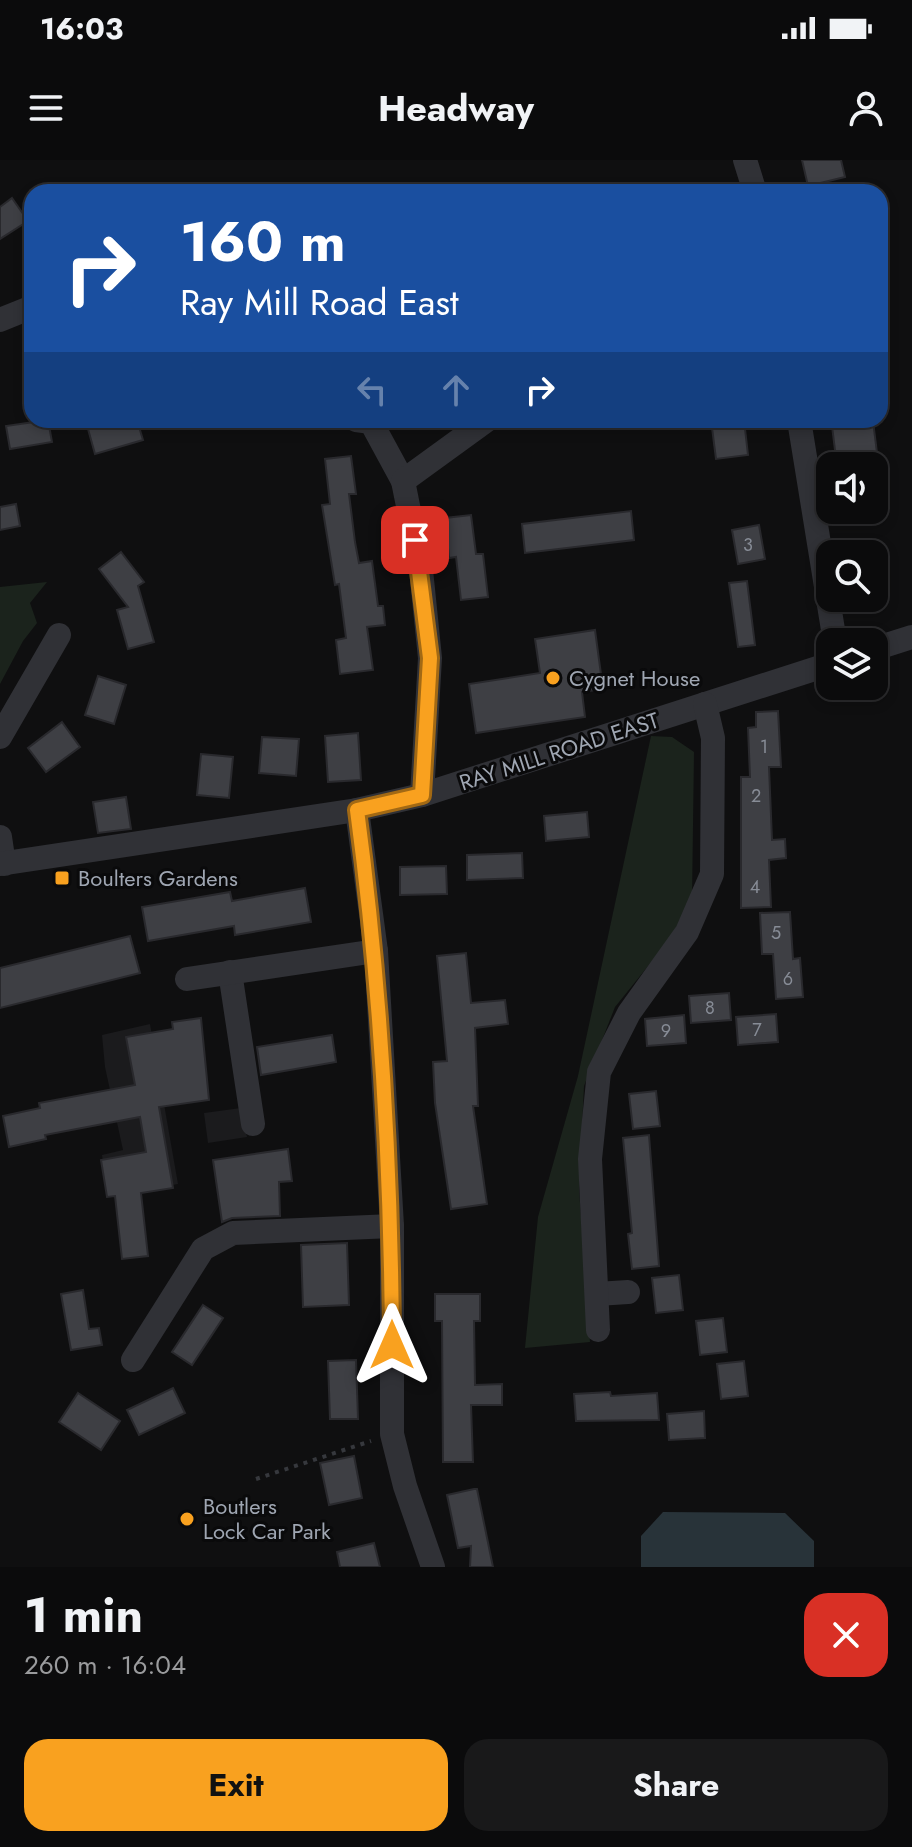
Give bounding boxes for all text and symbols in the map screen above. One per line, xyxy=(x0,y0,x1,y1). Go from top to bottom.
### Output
text: 16:03 xyxy=(40,7,124,50)
text: Headway xyxy=(378,82,534,134)
icon: menu xyxy=(24,86,68,130)
icon: person xyxy=(844,86,888,130)
text: 160 m xyxy=(180,201,346,282)
icon: right xyxy=(48,216,152,320)
text: Ray Mill Road East xyxy=(180,276,459,328)
icon: left xyxy=(350,368,394,412)
icon: ahead xyxy=(434,368,478,412)
icon: right xyxy=(518,368,562,412)
map controls xyxy=(816,452,888,700)
button: sound xyxy=(816,452,888,524)
pin xyxy=(381,506,449,574)
icon: arrive xyxy=(393,518,437,562)
house number: 3 xyxy=(743,532,753,558)
button: search xyxy=(816,540,888,612)
button: layers xyxy=(816,628,888,700)
place label: Cygnet House xyxy=(569,662,700,694)
marker: Cygnet House xyxy=(544,669,562,687)
street label: RAY MILL ROAD EAST xyxy=(455,703,664,798)
house number: 1 xyxy=(760,734,768,760)
house number: 2 xyxy=(751,783,761,809)
place label: Boulters Gardens xyxy=(78,862,238,894)
marker: Boulters Gardens xyxy=(53,869,71,887)
house number: 4 xyxy=(750,874,760,900)
house number: 5 xyxy=(771,920,781,946)
house number: 6 xyxy=(783,966,793,992)
house number: 8 xyxy=(705,995,715,1021)
house number: 7 xyxy=(752,1017,762,1043)
house number: 9 xyxy=(661,1018,671,1044)
position arrow xyxy=(350,1303,434,1387)
place label: Boutlers Lock Car Park xyxy=(203,1490,331,1547)
marker: Boutlers Lock Car Park xyxy=(178,1510,196,1528)
text: 1 min xyxy=(24,1581,143,1650)
button: close xyxy=(804,1593,888,1677)
text: 260 m · 16:04 xyxy=(24,1646,186,1684)
button: Exit xyxy=(24,1739,448,1831)
button: Share xyxy=(464,1739,888,1831)

